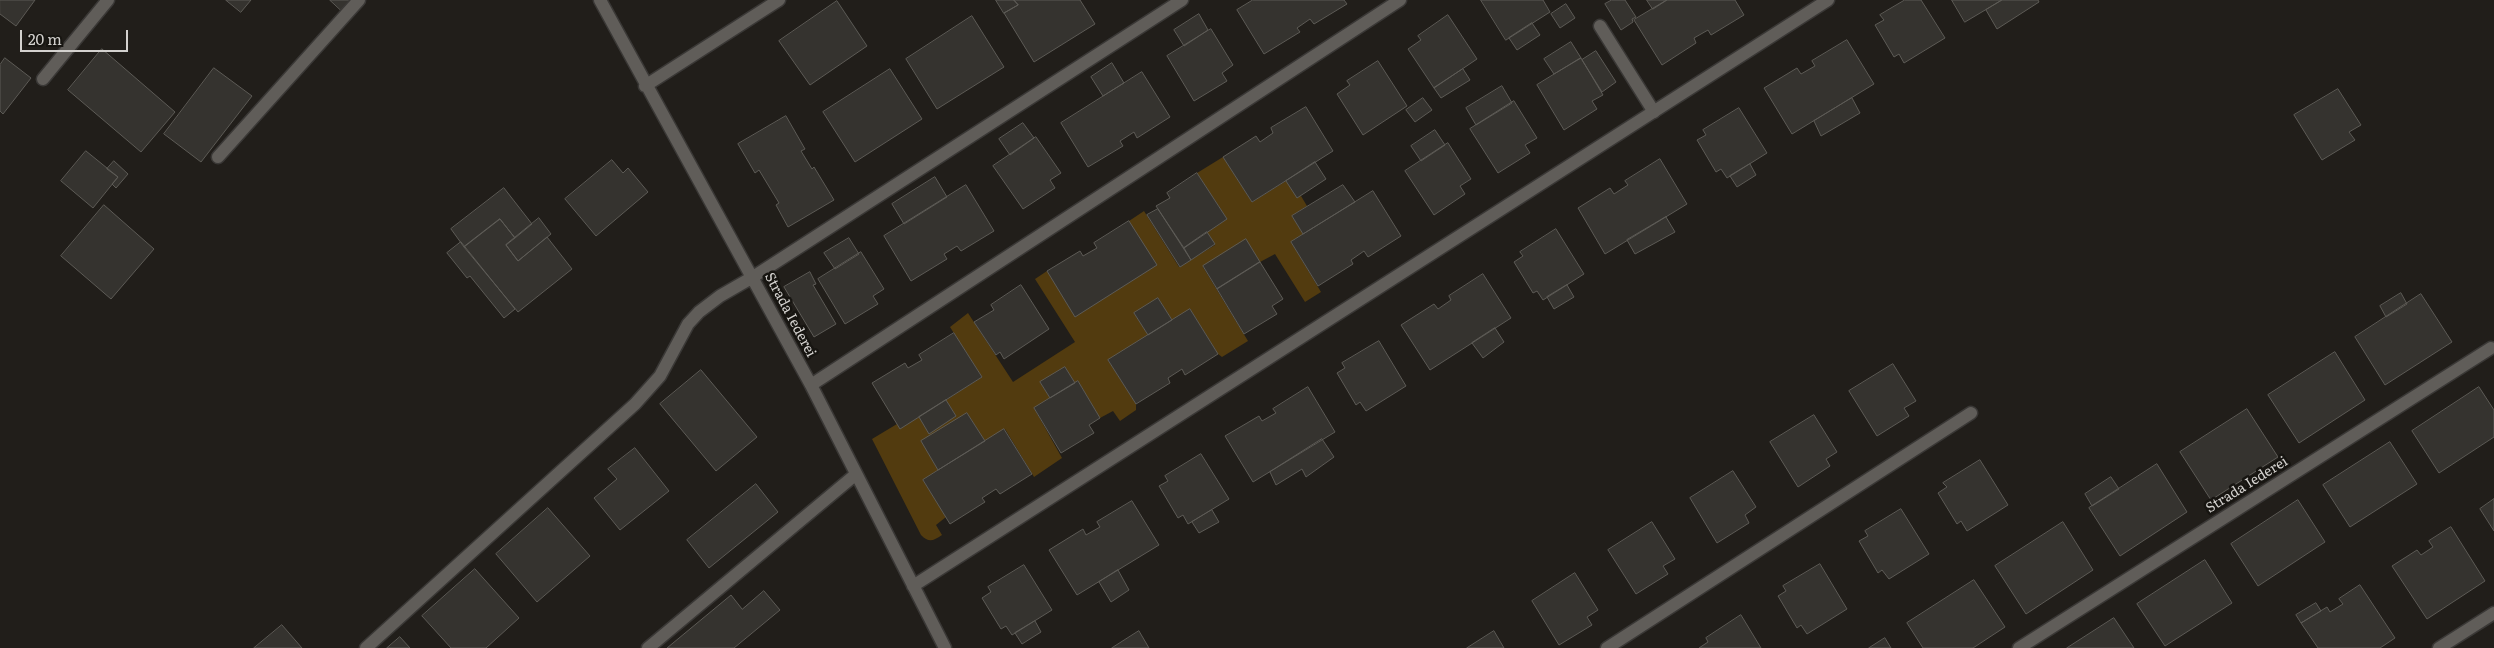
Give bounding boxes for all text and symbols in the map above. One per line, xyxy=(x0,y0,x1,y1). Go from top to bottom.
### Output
scale bar xyxy=(22,20,130,52)
text: 20 m xyxy=(28,27,62,50)
street label: Strada Iederei xyxy=(761,270,819,360)
street label: Strada Iederei xyxy=(2203,453,2291,517)

